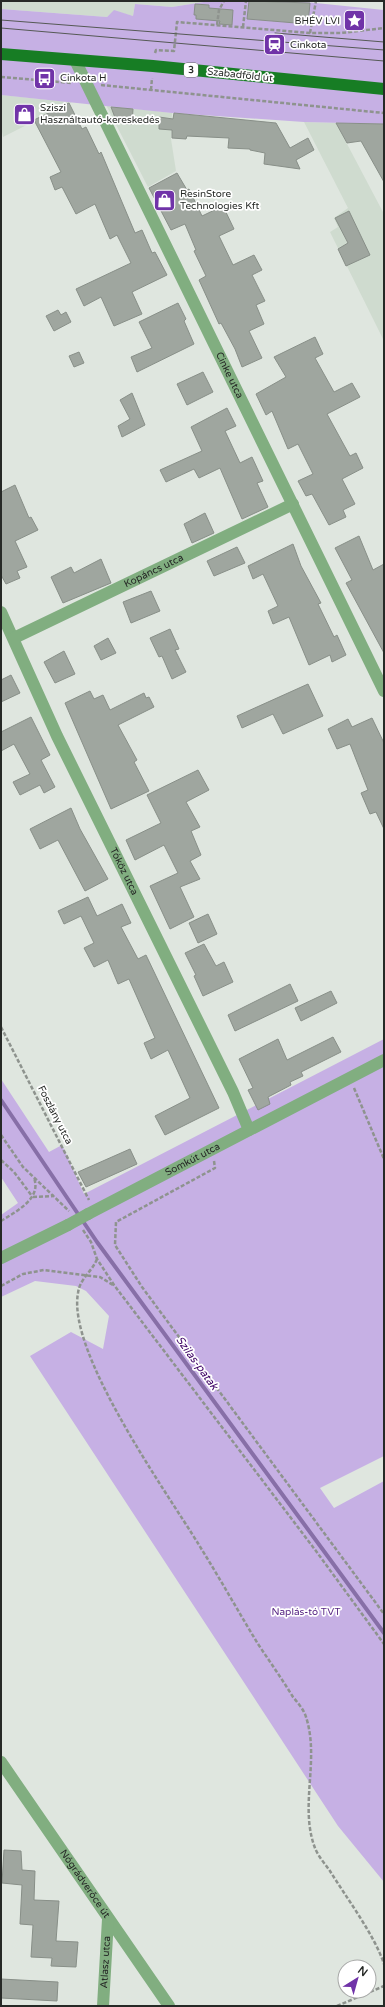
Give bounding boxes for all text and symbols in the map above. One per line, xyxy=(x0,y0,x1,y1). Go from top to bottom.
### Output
place icon: BHÉV LVI xyxy=(342,8,368,34)
place label: BHÉV LVI xyxy=(295,15,340,27)
station icon: Cinkota xyxy=(262,32,288,58)
place label: Cinkota xyxy=(290,39,326,51)
road number: 3 xyxy=(184,63,198,77)
bus stop icon: Cinkota H xyxy=(32,65,58,91)
street label: Szabadföld út xyxy=(207,66,274,84)
place label: Cinkota H xyxy=(60,72,107,84)
shop icon: Sziszi Használtautó-kereskedés xyxy=(11,101,37,127)
place label: Sziszi Használtautó-kereskedés xyxy=(40,102,160,126)
shop icon: ResinStore Technologies Kft xyxy=(152,187,178,213)
place label: ResinStore Technologies Kft xyxy=(180,188,260,212)
street label: Cinke utca xyxy=(213,350,246,400)
street label: Kopáncs utca xyxy=(122,552,185,590)
street label: Tóköz utca xyxy=(107,846,141,897)
street label: Foszlány utca xyxy=(35,1084,75,1146)
street label: Somkút utca xyxy=(163,1140,222,1179)
water label: Szilas-patak xyxy=(173,1334,221,1393)
park label: Naplás-tó TVT xyxy=(271,1606,341,1618)
street label: Nógrádverőce út xyxy=(57,1847,113,1920)
street label: Atlasz utca xyxy=(98,1936,113,1989)
north arrow xyxy=(337,1959,377,1999)
text: N xyxy=(355,1964,370,1979)

